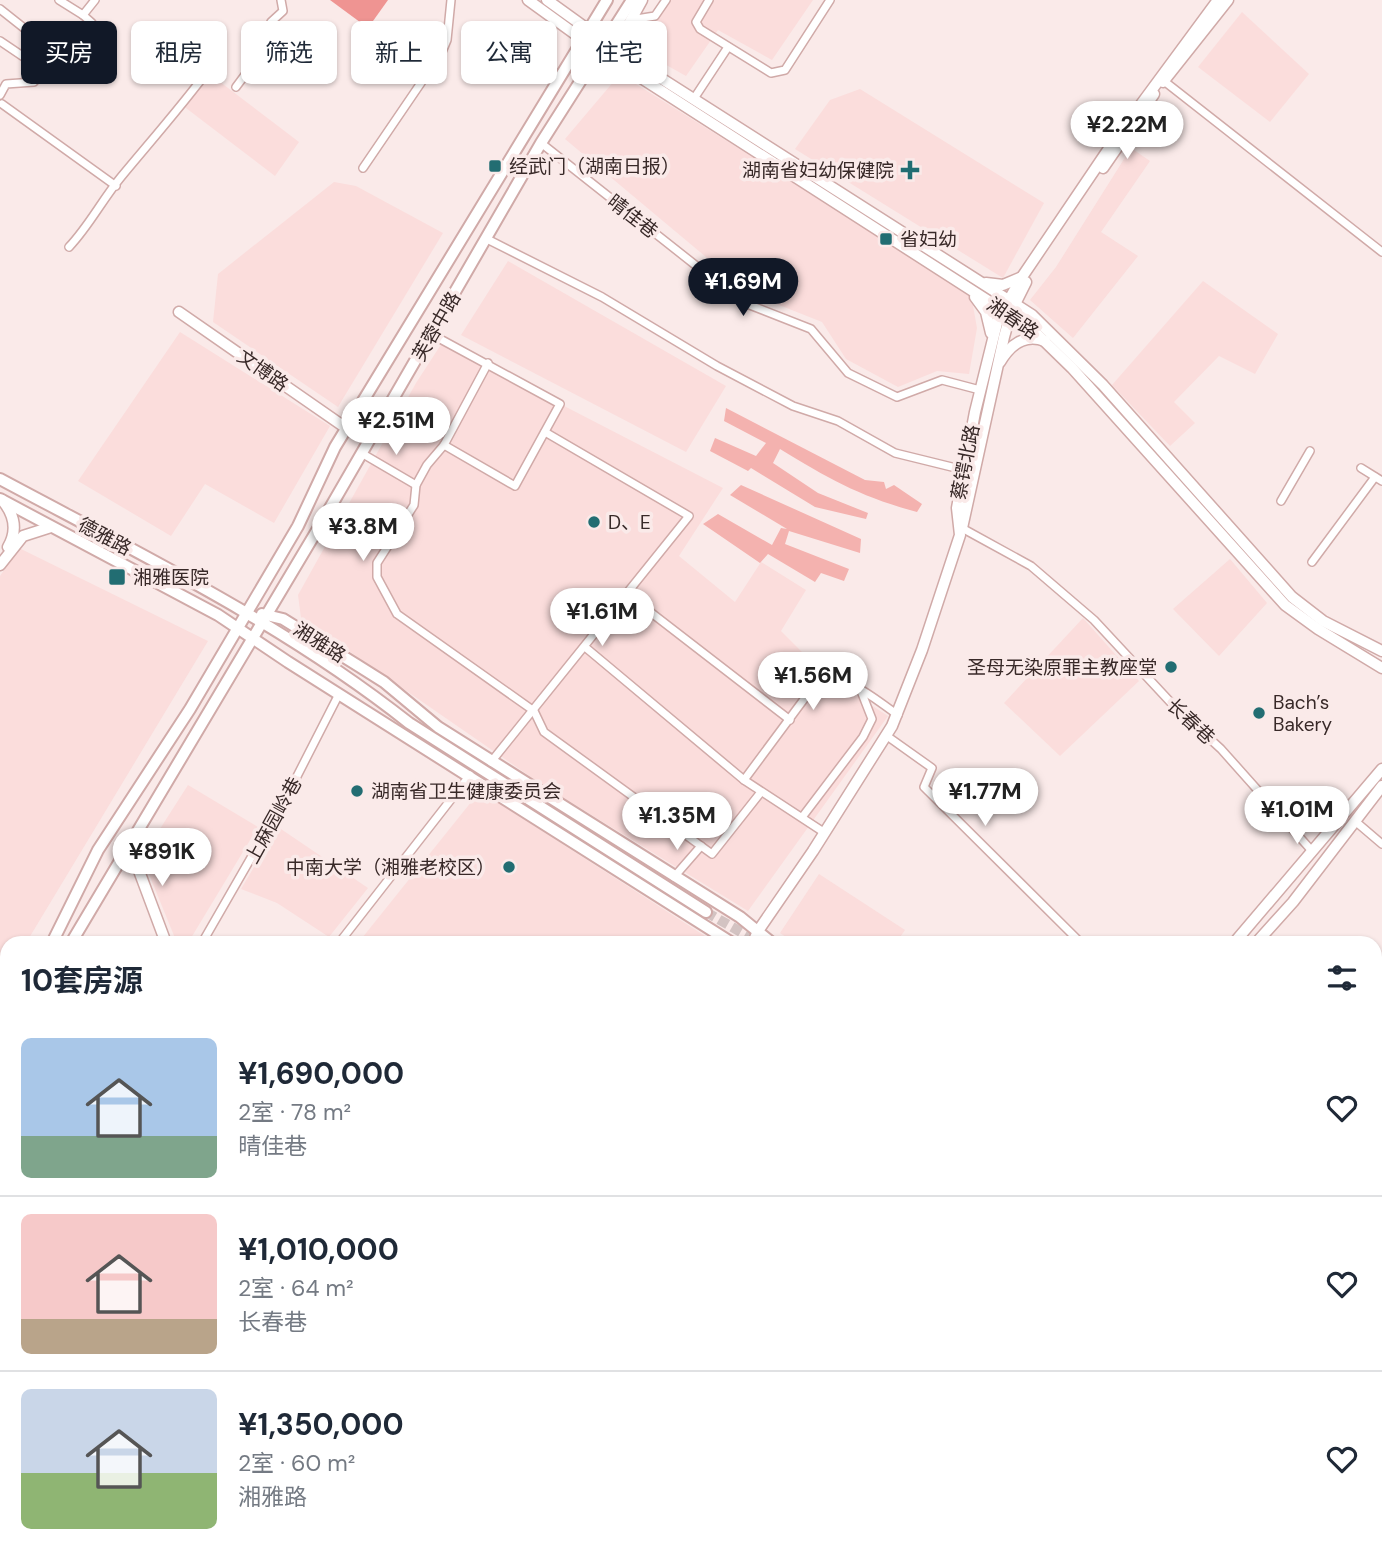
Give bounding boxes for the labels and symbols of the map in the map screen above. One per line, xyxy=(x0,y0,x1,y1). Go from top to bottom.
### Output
pin: ¥2.22M xyxy=(1070,102,1184,161)
place label: 经武门（湖南日报） xyxy=(509,154,680,179)
marker: 经武门（湖南日报） xyxy=(487,158,503,174)
place label: 湖南省妇幼保健院 xyxy=(742,158,894,183)
marker: 湖南省妇幼保健院 xyxy=(900,160,920,180)
street label: 晴佳巷 xyxy=(603,189,663,244)
place label: 省妇幼 xyxy=(900,227,957,252)
marker: 省妇幼 xyxy=(878,231,894,247)
pin: ¥1.69M xyxy=(686,258,800,318)
street label: 芙蓉中路 xyxy=(407,287,466,365)
street label: 湘春路 xyxy=(982,292,1043,345)
street label: 文博路 xyxy=(232,344,293,397)
pin: ¥2.51M xyxy=(339,398,453,457)
street label: 蔡锷北路 xyxy=(946,422,985,502)
pin: ¥3.8M xyxy=(314,504,412,563)
place label: D、E xyxy=(608,510,651,535)
street label: 德雅路 xyxy=(74,512,136,561)
marker: D、E xyxy=(586,514,602,530)
place label: 湘雅医院 xyxy=(133,565,209,590)
marker: 湘雅医院 xyxy=(107,567,127,587)
pin: ¥1.61M xyxy=(545,588,659,648)
street label: 湘雅路 xyxy=(289,617,351,668)
pin: ¥1.56M xyxy=(756,652,870,712)
place label: 圣母无染原罪主教座堂 xyxy=(967,655,1157,680)
marker: 圣母无染原罪主教座堂 xyxy=(1163,659,1179,675)
place label: Bach’s Bakery xyxy=(1273,690,1333,737)
street label: 长春巷 xyxy=(1161,693,1220,750)
marker: Bach’s Bakery xyxy=(1251,705,1267,721)
pin: ¥1.77M xyxy=(928,768,1042,828)
street label: 上麻园岭巷 xyxy=(239,773,307,868)
place label: 湖南省卫生健康委员会 xyxy=(371,779,561,804)
marker: 湖南省卫生健康委员会 xyxy=(349,783,365,799)
pin: ¥1.01M xyxy=(1240,786,1354,846)
pin: ¥1.35M xyxy=(620,792,734,852)
pin: ¥891K xyxy=(113,828,211,888)
place label: 中南大学（湘雅老校区） xyxy=(286,855,495,880)
marker: 中南大学（湘雅老校区） xyxy=(501,859,517,875)

